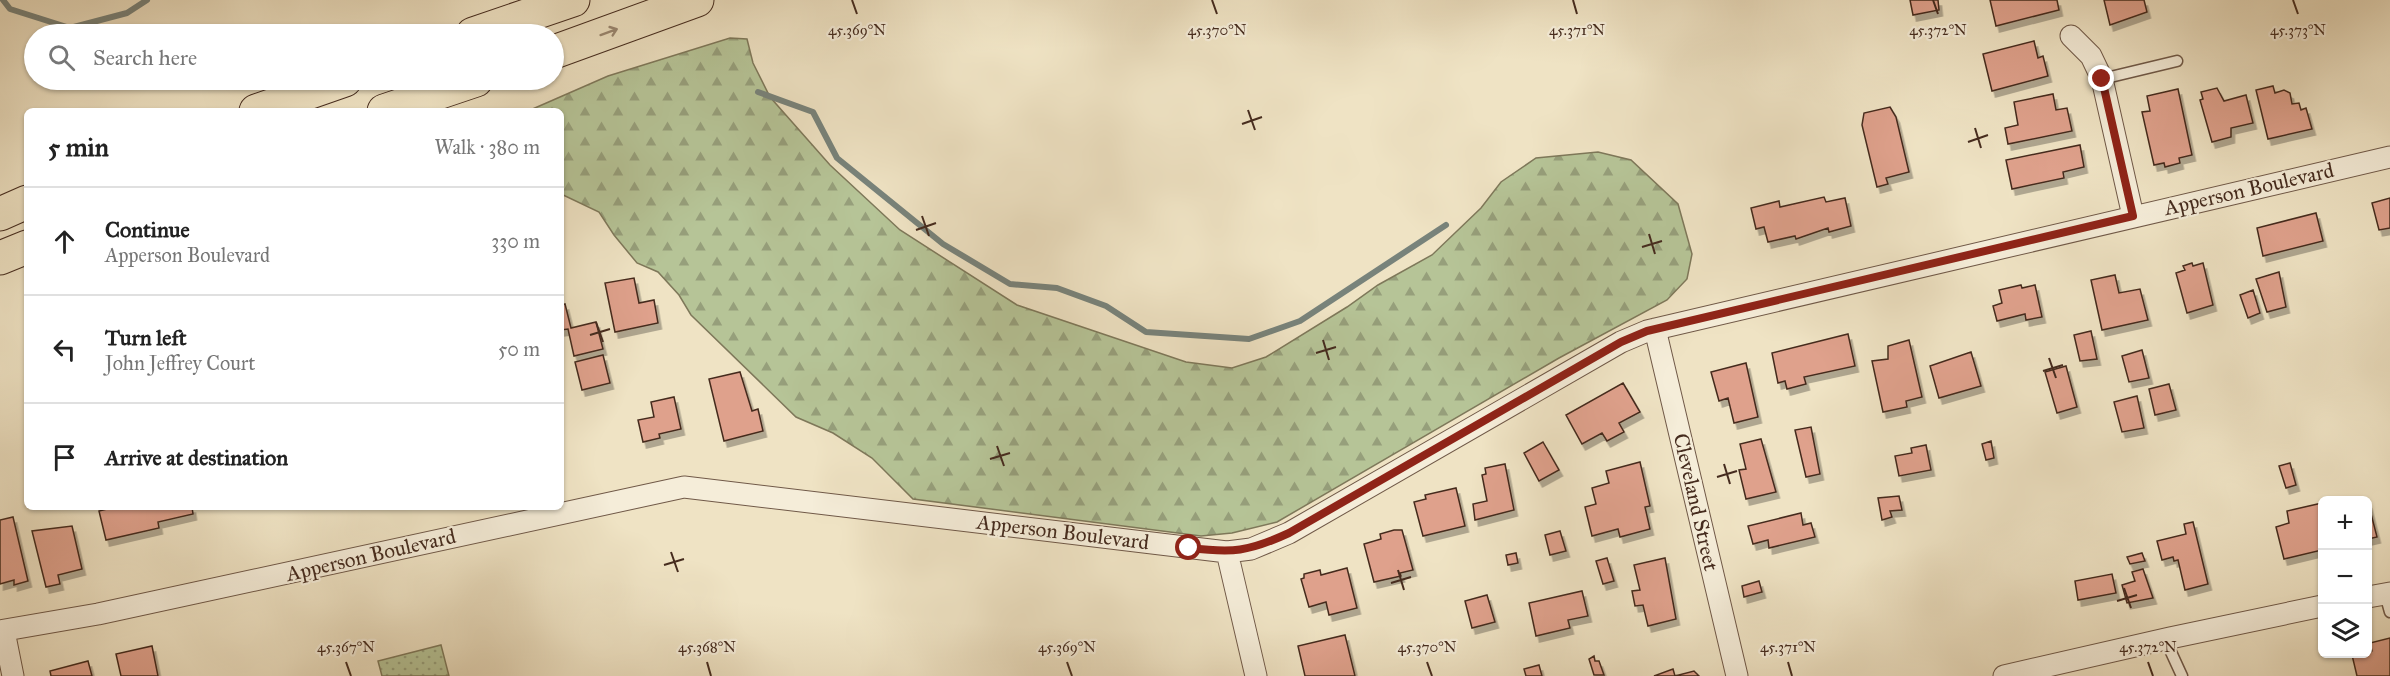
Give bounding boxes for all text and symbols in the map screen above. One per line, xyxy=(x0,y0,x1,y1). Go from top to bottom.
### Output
text: 45.369°N xyxy=(828,21,886,39)
text: 45.370°N xyxy=(1188,21,1247,39)
text: 45.371°N xyxy=(1549,21,1605,39)
text: 45.372°N xyxy=(1909,21,1967,39)
text: 45.373°N xyxy=(2270,21,2326,39)
search box xyxy=(24,24,564,90)
one-way arrow xyxy=(599,25,617,36)
icon: search xyxy=(45,41,78,74)
text: Search here xyxy=(93,44,197,71)
route end xyxy=(2088,65,2114,91)
text: 5 min xyxy=(48,131,109,163)
text: Walk · 380 m xyxy=(434,135,540,159)
street label: Apperson Boulevard xyxy=(2161,157,2337,221)
text: Continue xyxy=(105,216,190,243)
icon: ahead xyxy=(48,225,81,258)
text: 330 m xyxy=(491,229,540,253)
text: Apperson Boulevard xyxy=(105,243,270,267)
text: Turn left xyxy=(105,324,187,351)
icon: left xyxy=(48,333,81,366)
text: 50 m xyxy=(498,337,540,361)
text: John Jeffrey Court xyxy=(105,351,255,375)
street label: Cleveland Street xyxy=(1668,431,1725,574)
icon: arrive xyxy=(48,441,81,474)
text: Arrive at destination xyxy=(105,444,288,471)
map controls xyxy=(2318,496,2372,658)
button: + xyxy=(2318,496,2372,550)
street label: Apperson Boulevard xyxy=(974,508,1151,556)
street label: Apperson Boulevard xyxy=(283,523,459,587)
route start xyxy=(1175,534,1201,560)
button: − xyxy=(2318,550,2372,604)
button: layers xyxy=(2318,604,2372,658)
text: 45.367°N xyxy=(317,638,375,656)
text: 45.368°N xyxy=(678,638,736,656)
text: 45.369°N xyxy=(1038,638,1096,656)
text: 45.370°N xyxy=(1398,638,1457,656)
text: 45.371°N xyxy=(1760,638,1816,656)
text: 45.372°N xyxy=(2119,638,2177,656)

